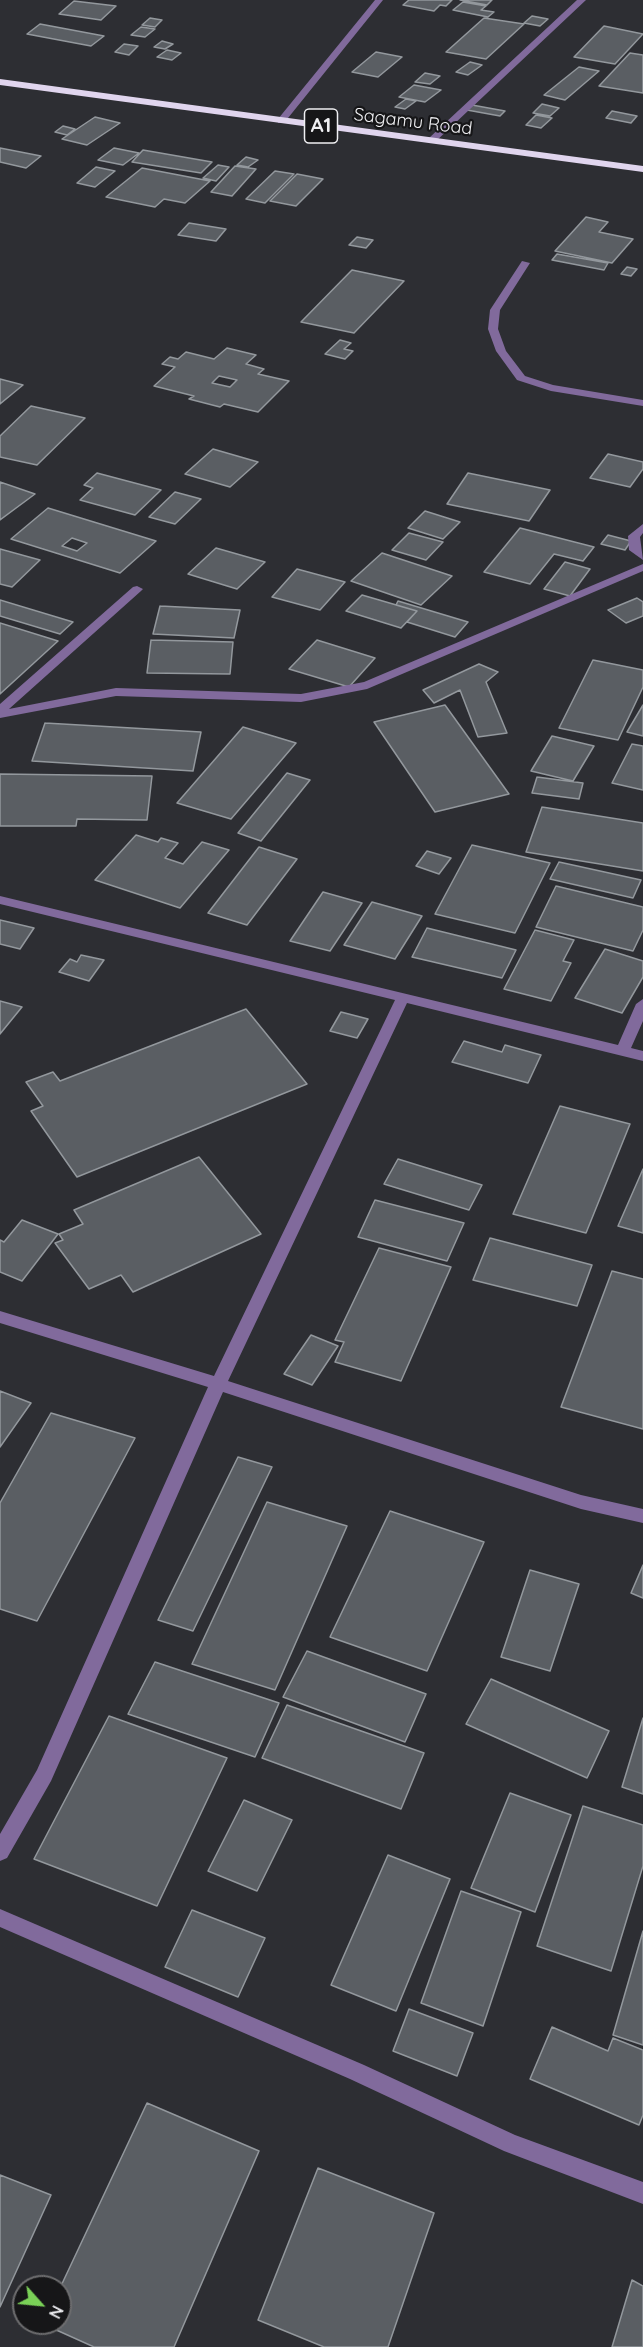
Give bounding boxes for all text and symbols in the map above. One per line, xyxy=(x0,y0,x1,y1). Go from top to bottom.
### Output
street label: Sagamu Road xyxy=(352,104,474,140)
road number: A1 xyxy=(304,109,338,143)
north arrow xyxy=(12,2275,72,2335)
text: N xyxy=(45,2302,68,2322)

